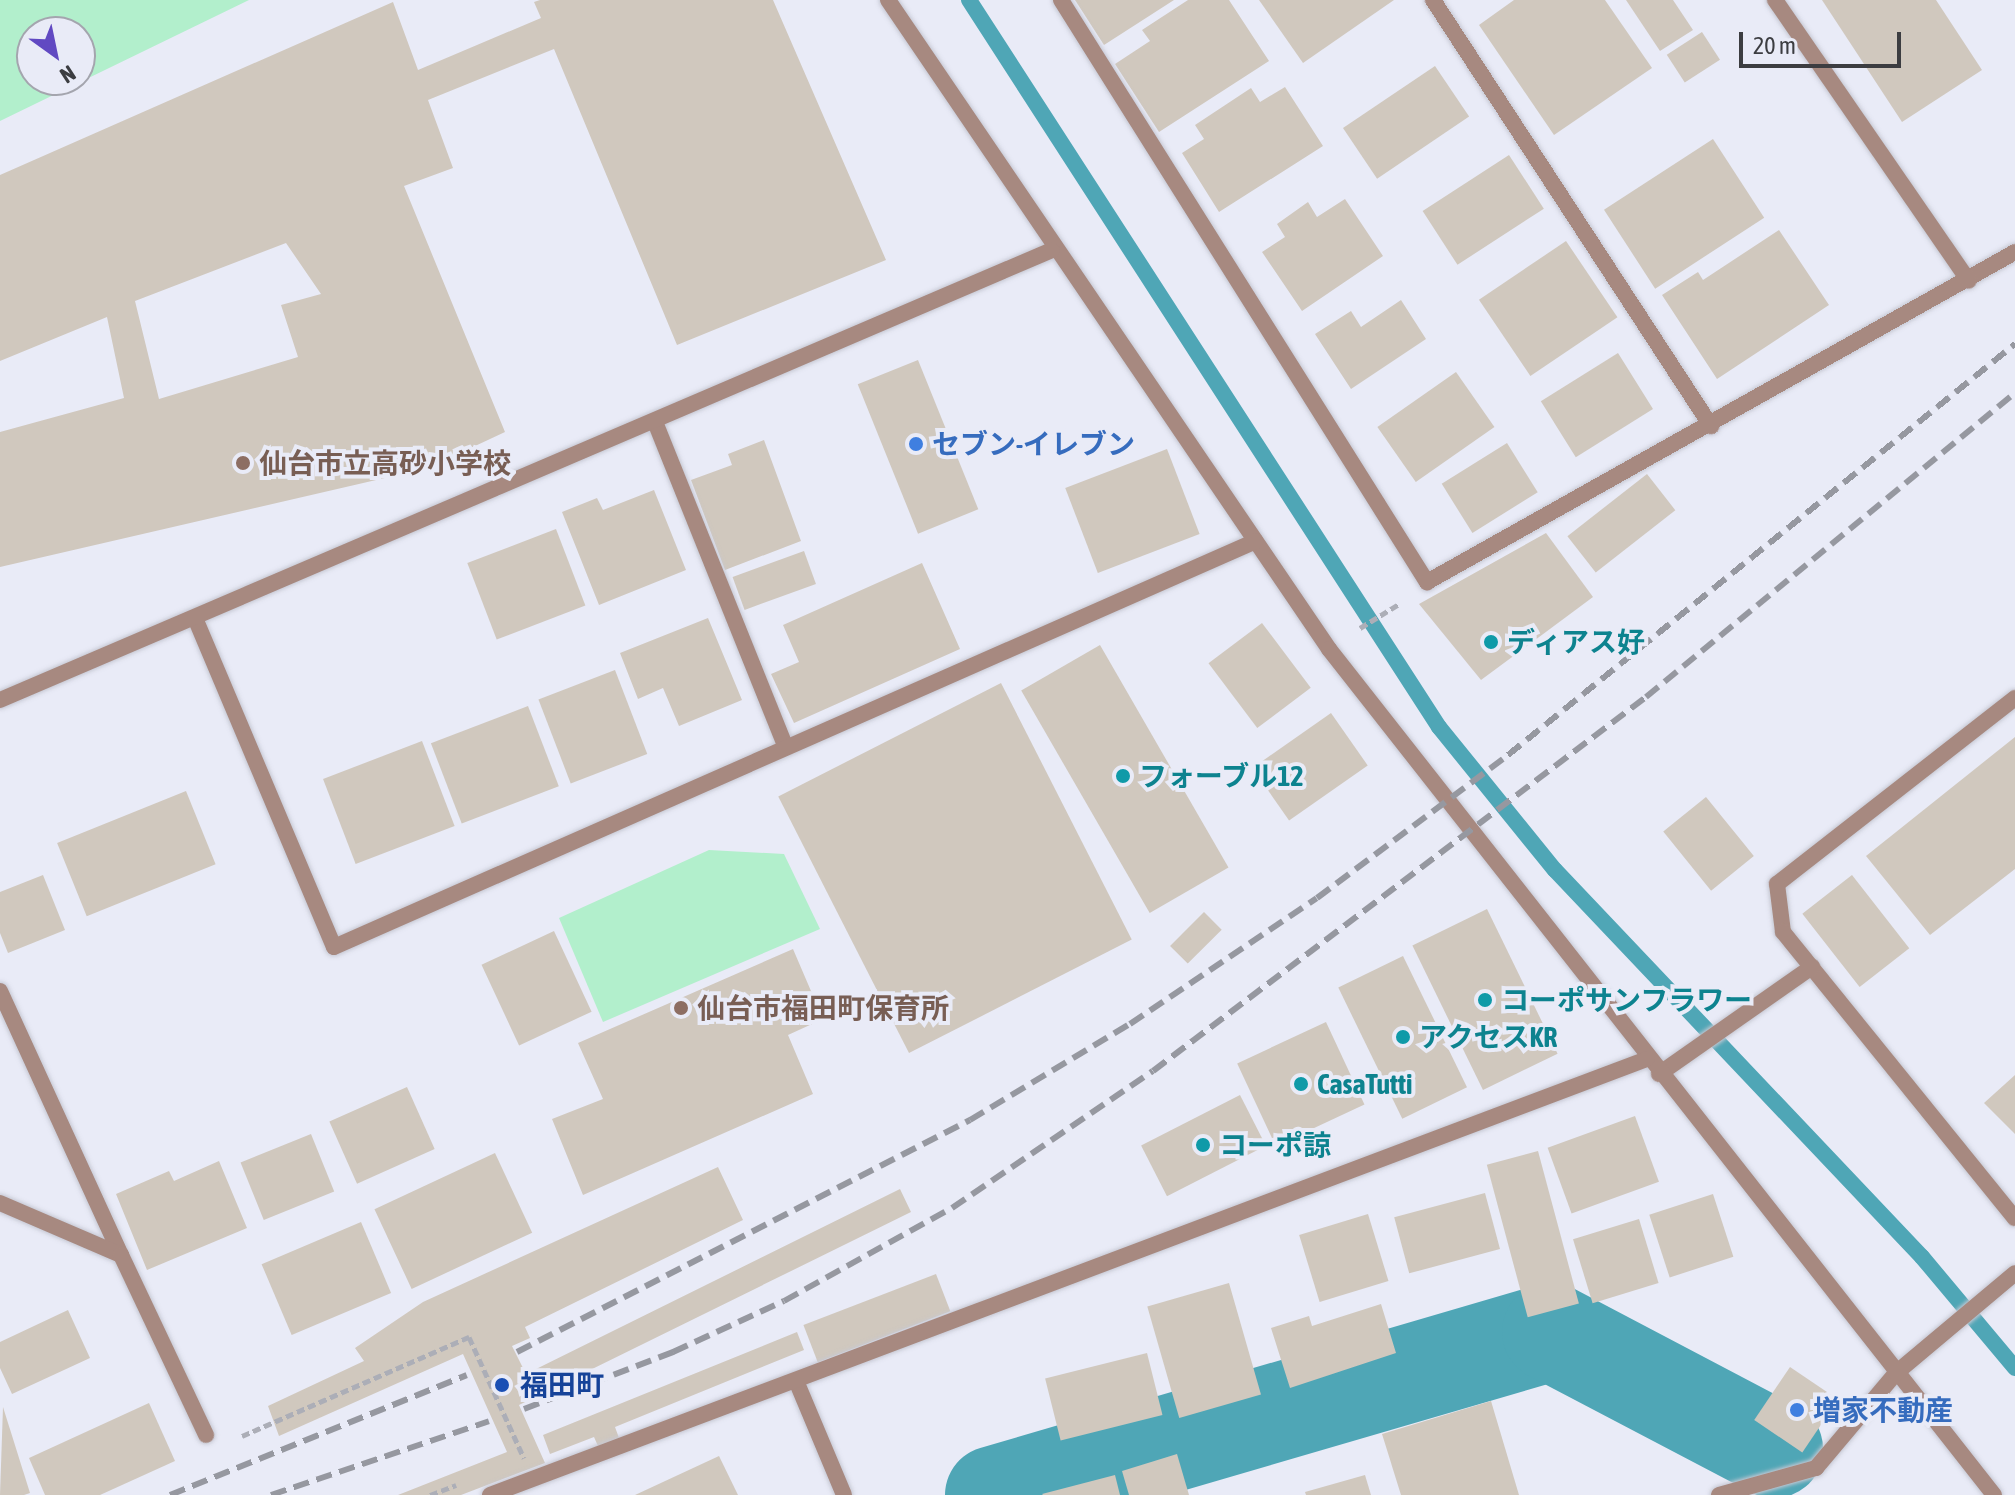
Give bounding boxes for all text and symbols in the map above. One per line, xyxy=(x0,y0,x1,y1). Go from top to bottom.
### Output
north arrow xyxy=(16,16,96,96)
scale bar xyxy=(1743,16,1905,66)
text: 20 m xyxy=(1753,32,1796,59)
text: N xyxy=(55,60,81,89)
place label: セブン-イレブン xyxy=(932,427,1135,461)
marker: セブン-イレブン xyxy=(907,435,925,453)
place label: 仙台市立高砂小学校 xyxy=(259,446,511,480)
marker: 仙台市立高砂小学校 xyxy=(234,454,252,472)
place label: ディアス好 xyxy=(1507,625,1647,659)
marker: ディアス好 xyxy=(1482,633,1500,651)
place label: フォーブル12 xyxy=(1139,759,1305,793)
marker: フォーブル12 xyxy=(1114,767,1132,785)
place label: コーポサンフラワー xyxy=(1501,983,1753,1017)
place label: 仙台市福田町保育所 xyxy=(697,991,949,1025)
marker: コーポサンフラワー xyxy=(1476,991,1494,1009)
marker: 仙台市福田町保育所 xyxy=(672,999,690,1017)
place label: アクセスKR xyxy=(1419,1020,1559,1054)
marker: アクセスKR xyxy=(1394,1028,1412,1046)
place label: CasaTutti xyxy=(1317,1067,1413,1101)
marker: CasaTutti xyxy=(1292,1075,1310,1093)
place label: コーポ諒 xyxy=(1219,1128,1331,1162)
marker: コーポ諒 xyxy=(1194,1136,1212,1154)
place label: 福田町 xyxy=(520,1368,604,1402)
marker: 福田町 xyxy=(491,1374,513,1396)
place label: 増家不動産 xyxy=(1813,1393,1953,1427)
marker: 増家不動産 xyxy=(1788,1401,1806,1419)

